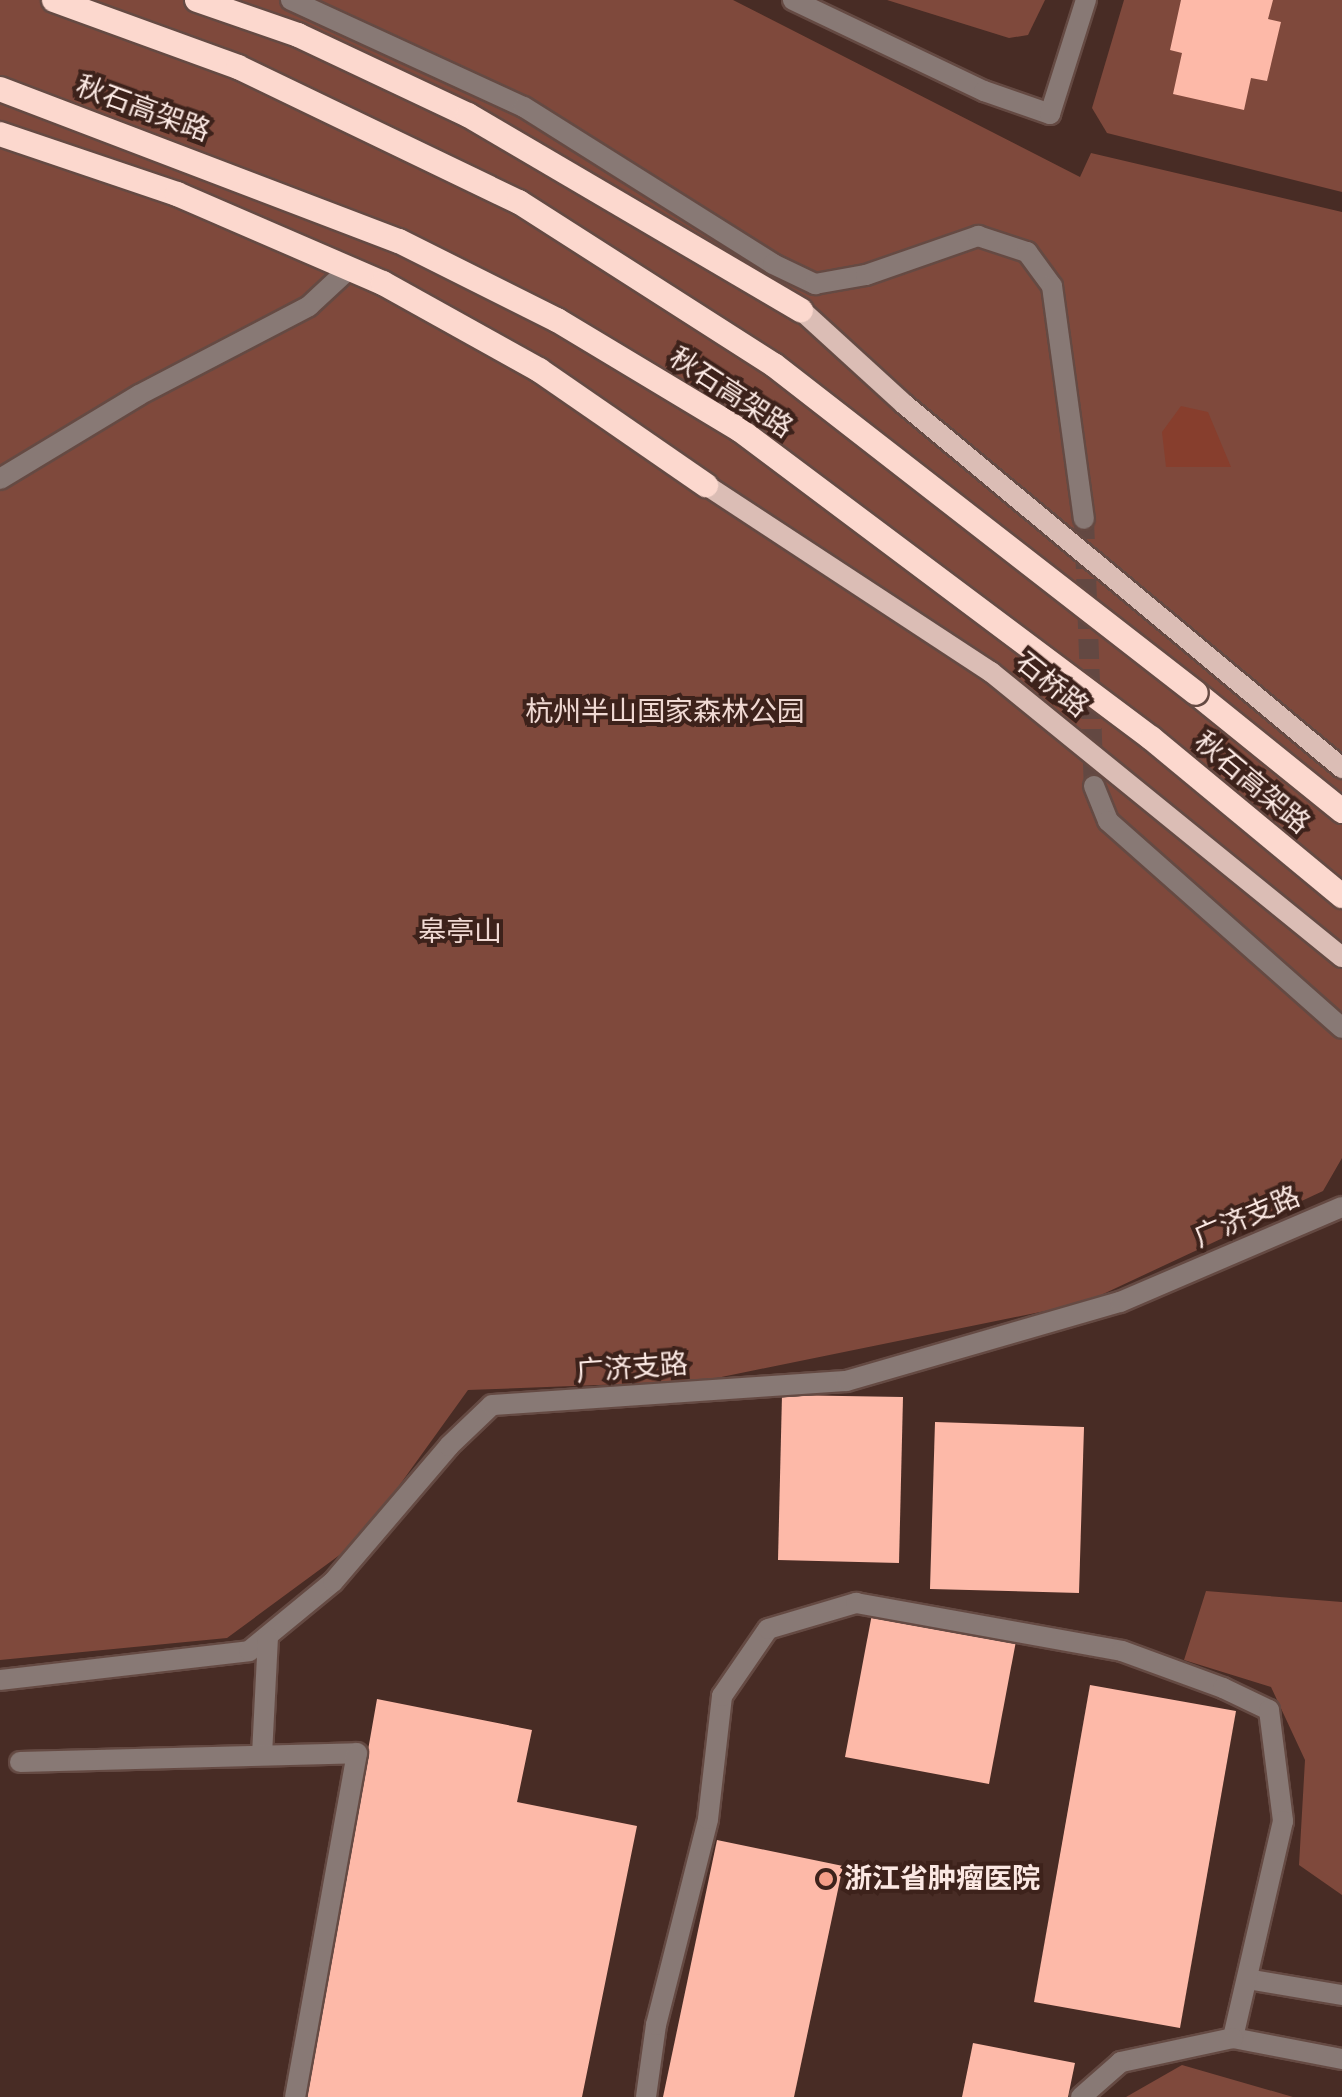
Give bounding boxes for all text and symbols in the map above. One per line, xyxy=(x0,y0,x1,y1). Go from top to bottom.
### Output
street label: 秋石高架路 xyxy=(71,69,215,149)
street label: 秋石高架路 xyxy=(663,341,799,445)
street label: 石桥路 xyxy=(1009,646,1095,724)
park label: 杭州半山国家森林公园 xyxy=(525,695,805,729)
street label: 秋石高架路 xyxy=(1188,725,1316,841)
park label: 皋亭山 xyxy=(418,915,502,949)
street label: 广济支路 xyxy=(1189,1180,1305,1254)
street label: 广济支路 xyxy=(575,1347,689,1389)
place label: 浙江省肿瘤医院 xyxy=(844,1862,1040,1896)
marker: 浙江省肿瘤医院 xyxy=(815,1868,837,1890)

